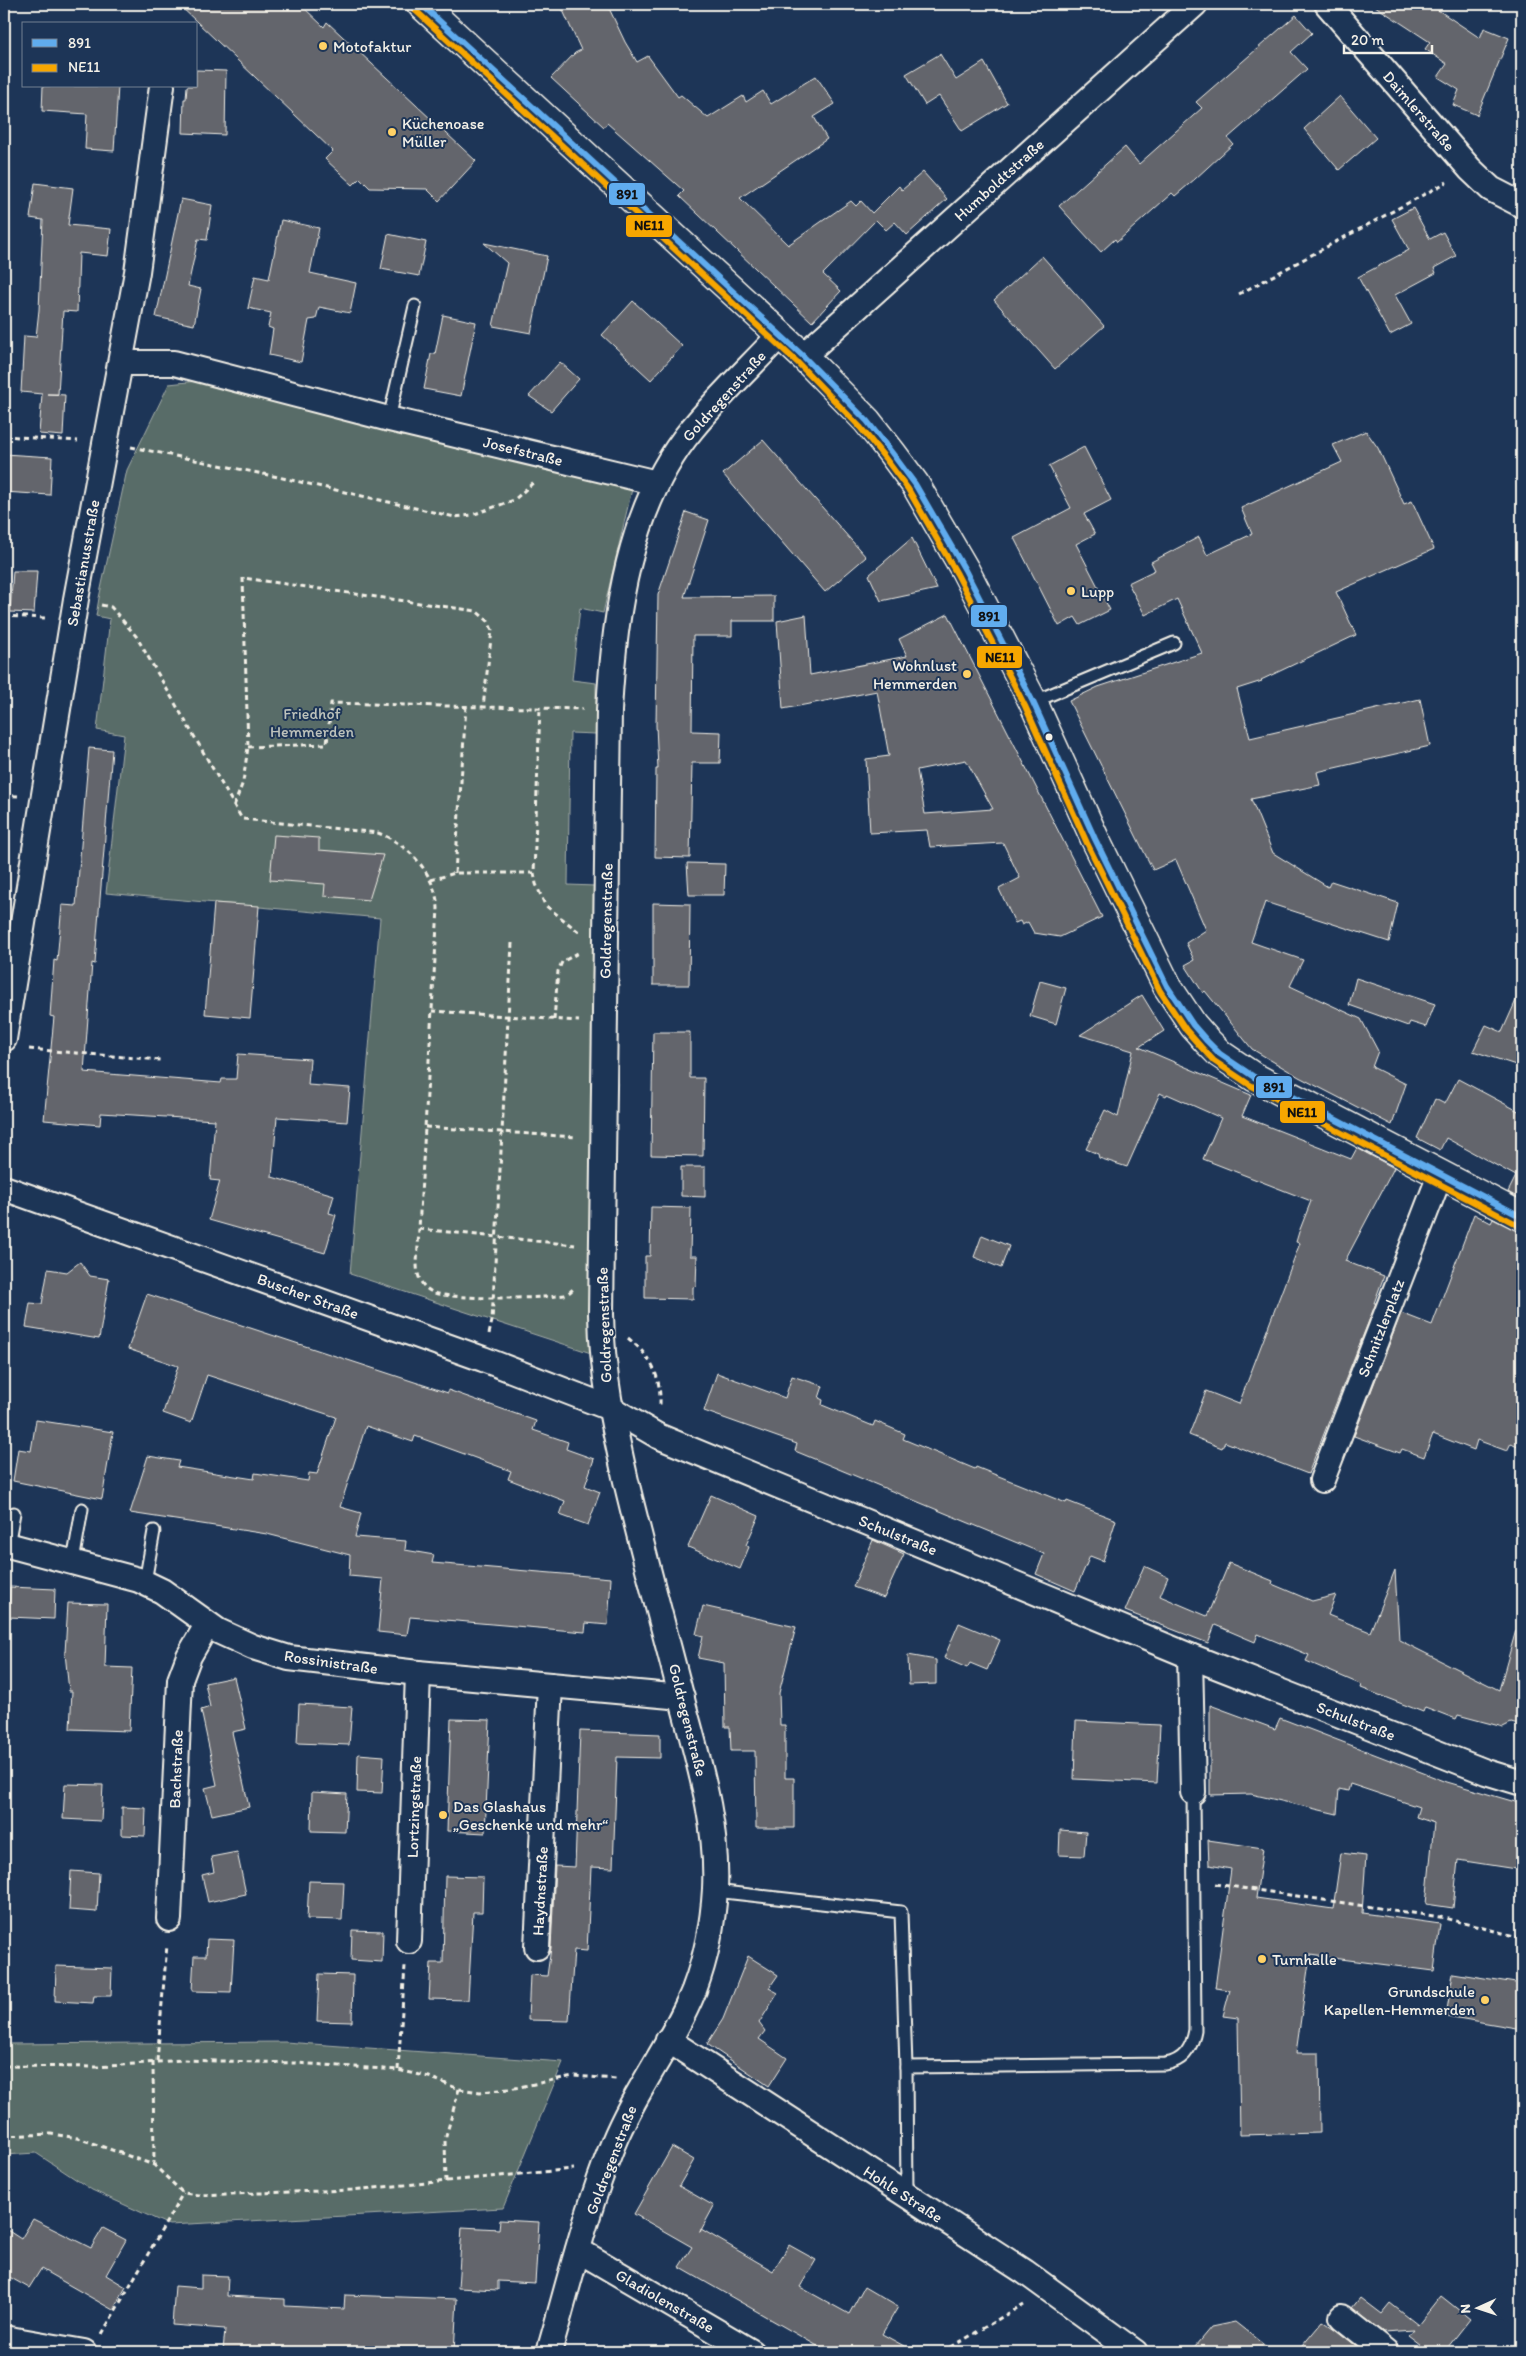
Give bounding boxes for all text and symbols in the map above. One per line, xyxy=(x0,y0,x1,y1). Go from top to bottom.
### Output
legend xyxy=(22,22,198,88)
scale bar xyxy=(1344,22,1431,54)
text: 20 m xyxy=(1351,31,1385,49)
text: 891 xyxy=(68,34,91,52)
place label: Motofaktur xyxy=(333,37,411,56)
marker: Motofaktur xyxy=(317,40,329,52)
text: NE11 xyxy=(68,58,100,76)
street label: Daimlerstraße xyxy=(1379,67,1459,155)
place label: Küchenoase Müller xyxy=(402,114,484,151)
marker: Küchenoase Müller xyxy=(386,126,398,138)
street label: Humboldtstraße xyxy=(950,135,1048,225)
line badge: 891 xyxy=(608,182,646,206)
text: 891 xyxy=(616,186,638,203)
line badge: NE11 xyxy=(625,214,673,238)
text: NE11 xyxy=(634,217,665,234)
street label: Goldregenstraße xyxy=(678,347,770,445)
street label: Josefstraße xyxy=(481,432,565,470)
street label: Sebastianusstraße xyxy=(63,498,103,628)
place label: Lupp xyxy=(1081,582,1114,601)
marker: Lupp xyxy=(1065,585,1077,597)
line badge: 891 xyxy=(970,604,1008,628)
text: 891 xyxy=(978,608,1000,625)
line badge: NE11 xyxy=(976,645,1023,669)
text: NE11 xyxy=(985,649,1016,666)
place label: Wohnlust Hemmerden xyxy=(873,656,957,693)
marker: Wohnlust Hemmerden xyxy=(961,668,973,680)
park label: Friedhof Hemmerden xyxy=(270,704,354,741)
unlabelled marker xyxy=(1044,732,1054,742)
street label: Goldregenstraße xyxy=(595,863,617,979)
line badge: 891 xyxy=(1255,1075,1293,1099)
text: 891 xyxy=(1263,1079,1285,1096)
line badge: NE11 xyxy=(1279,1100,1326,1124)
text: NE11 xyxy=(1287,1104,1318,1121)
street label: Goldregenstraße xyxy=(592,1267,616,1383)
street label: Buscher Straße xyxy=(255,1269,361,1323)
street label: Schnitzlerplatz xyxy=(1354,1276,1409,1380)
street label: Schulstraße xyxy=(856,1511,940,1559)
street label: Rossinistraße xyxy=(283,1646,379,1678)
street label: Goldregenstraße xyxy=(665,1662,711,1778)
street label: Schulstraße xyxy=(1314,1697,1398,1745)
street label: Bachstraße xyxy=(165,1729,187,1809)
street label: Lortzingstraße xyxy=(403,1756,425,1858)
place label: Das Glashaus „Geschenke und mehr“ xyxy=(453,1797,608,1834)
marker: Das Glashaus „Geschenke und mehr“ xyxy=(437,1809,449,1821)
street label: Haydnstraße xyxy=(528,1846,552,1936)
place label: Turnhalle xyxy=(1272,1950,1337,1969)
marker: Turnhalle xyxy=(1256,1953,1268,1965)
place label: Grundschule Kapellen-Hemmerden xyxy=(1324,1982,1475,2019)
marker: Grundschule Kapellen-Hemmerden xyxy=(1479,1994,1491,2006)
street label: Goldregenstraße xyxy=(581,2103,641,2217)
street label: Hohle Straße xyxy=(860,2161,946,2227)
street label: Gladiolenstraße xyxy=(612,2265,718,2337)
north arrow xyxy=(1454,2284,1504,2334)
text: N xyxy=(1457,2303,1474,2314)

